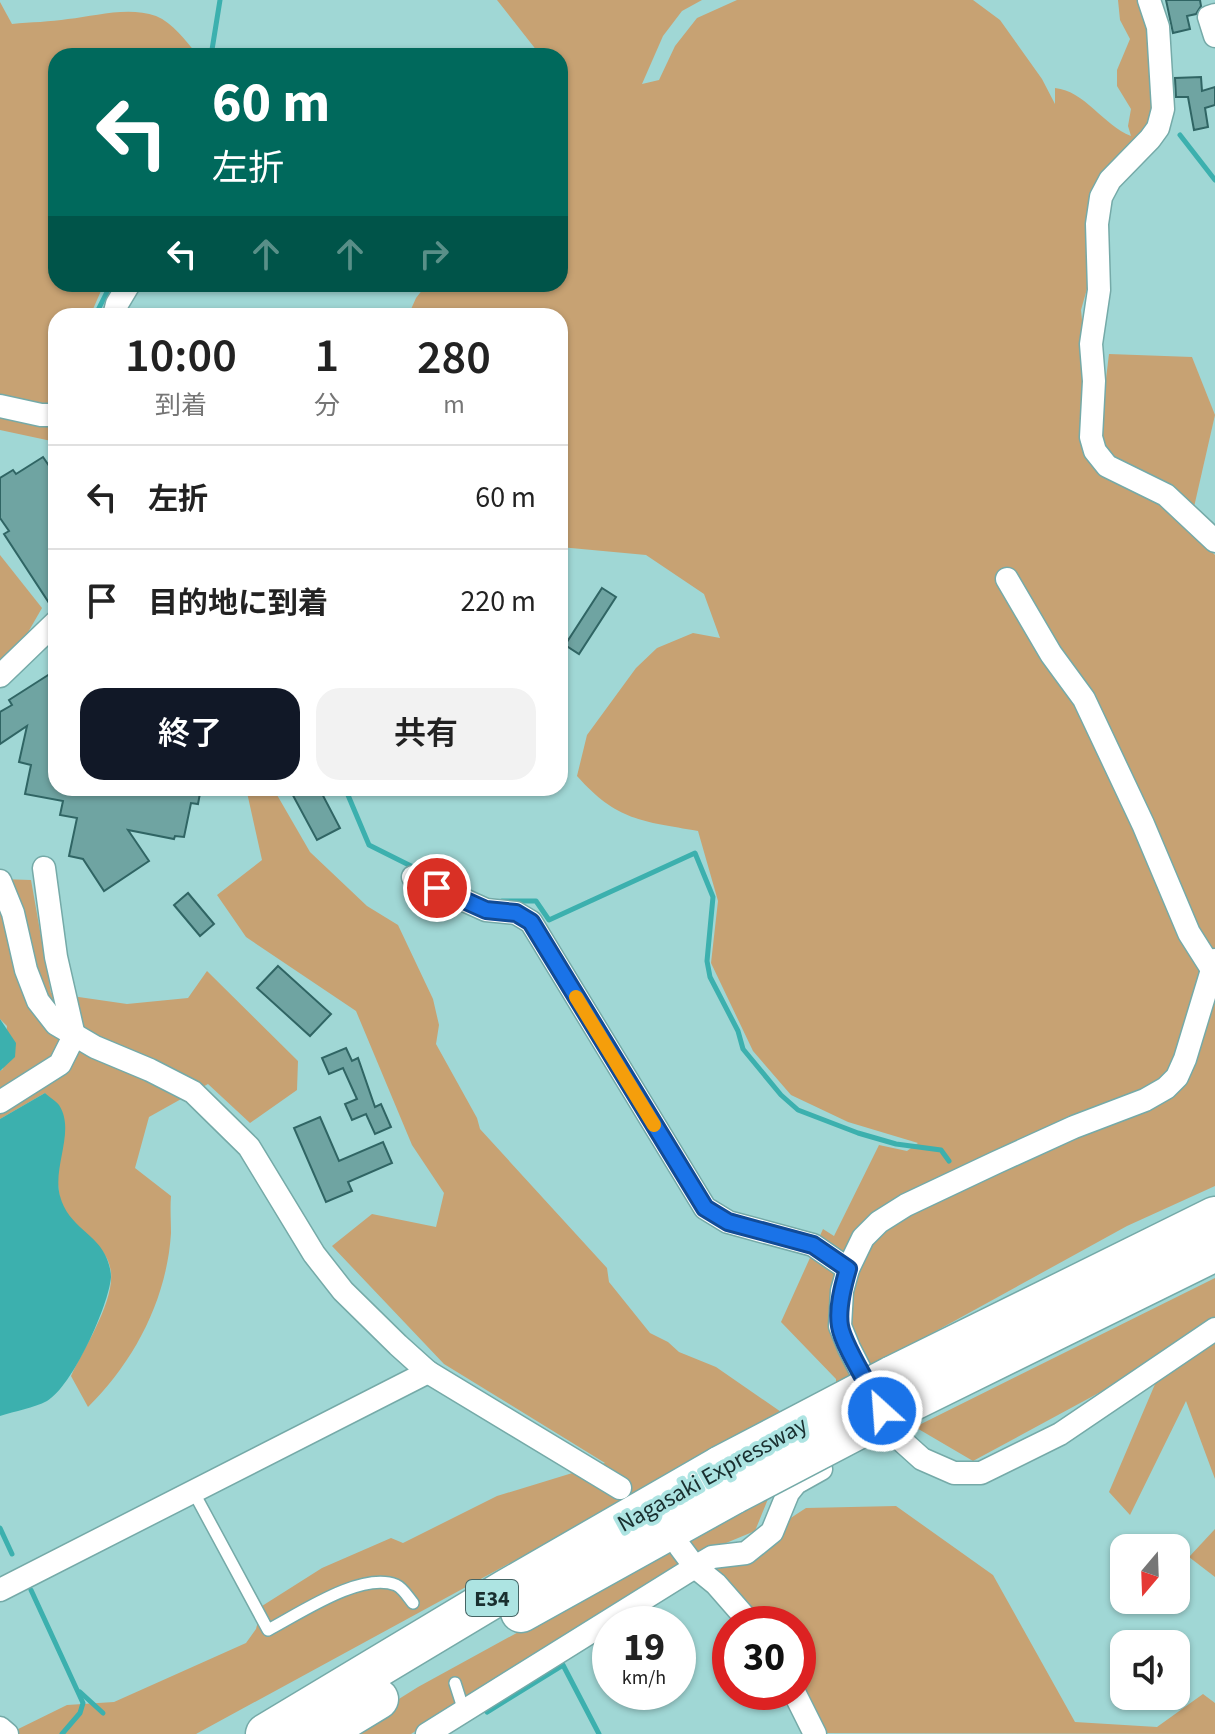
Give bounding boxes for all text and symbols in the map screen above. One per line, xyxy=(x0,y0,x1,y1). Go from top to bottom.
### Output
text: 60 m xyxy=(212,64,330,143)
icon: left xyxy=(80,80,184,184)
text: 左折 xyxy=(212,143,284,194)
icon: left xyxy=(160,232,204,276)
icon: ahead xyxy=(244,232,288,276)
icon: ahead xyxy=(328,232,372,276)
icon: right xyxy=(412,232,456,276)
text: 10:00 xyxy=(125,322,237,390)
text: 1 xyxy=(315,322,339,390)
text: 280 xyxy=(417,324,491,392)
text: m xyxy=(443,386,465,423)
text: 到着 xyxy=(155,387,207,424)
text: 分 xyxy=(314,387,340,424)
icon: left xyxy=(80,475,124,519)
text: 60 m xyxy=(475,476,536,519)
text: 左折 xyxy=(148,478,208,521)
icon: arrive xyxy=(80,579,124,623)
text: 220 m xyxy=(460,580,536,623)
text: 目的地に到着 xyxy=(148,582,328,625)
button: 終了 xyxy=(80,688,300,780)
button: 共有 xyxy=(316,688,536,780)
pin xyxy=(403,854,471,922)
icon: arrive xyxy=(415,866,459,910)
position arrow xyxy=(840,1369,924,1453)
street label: Nagasaki Expressway xyxy=(611,1408,814,1541)
north arrow xyxy=(1110,1534,1190,1614)
map controls xyxy=(1110,1534,1190,1710)
road number: E34 xyxy=(466,1580,518,1616)
speed limit sign: 30 xyxy=(712,1606,816,1710)
text: 19 xyxy=(623,1619,665,1676)
button: sound xyxy=(1110,1630,1190,1710)
text: km/h xyxy=(622,1664,666,1692)

